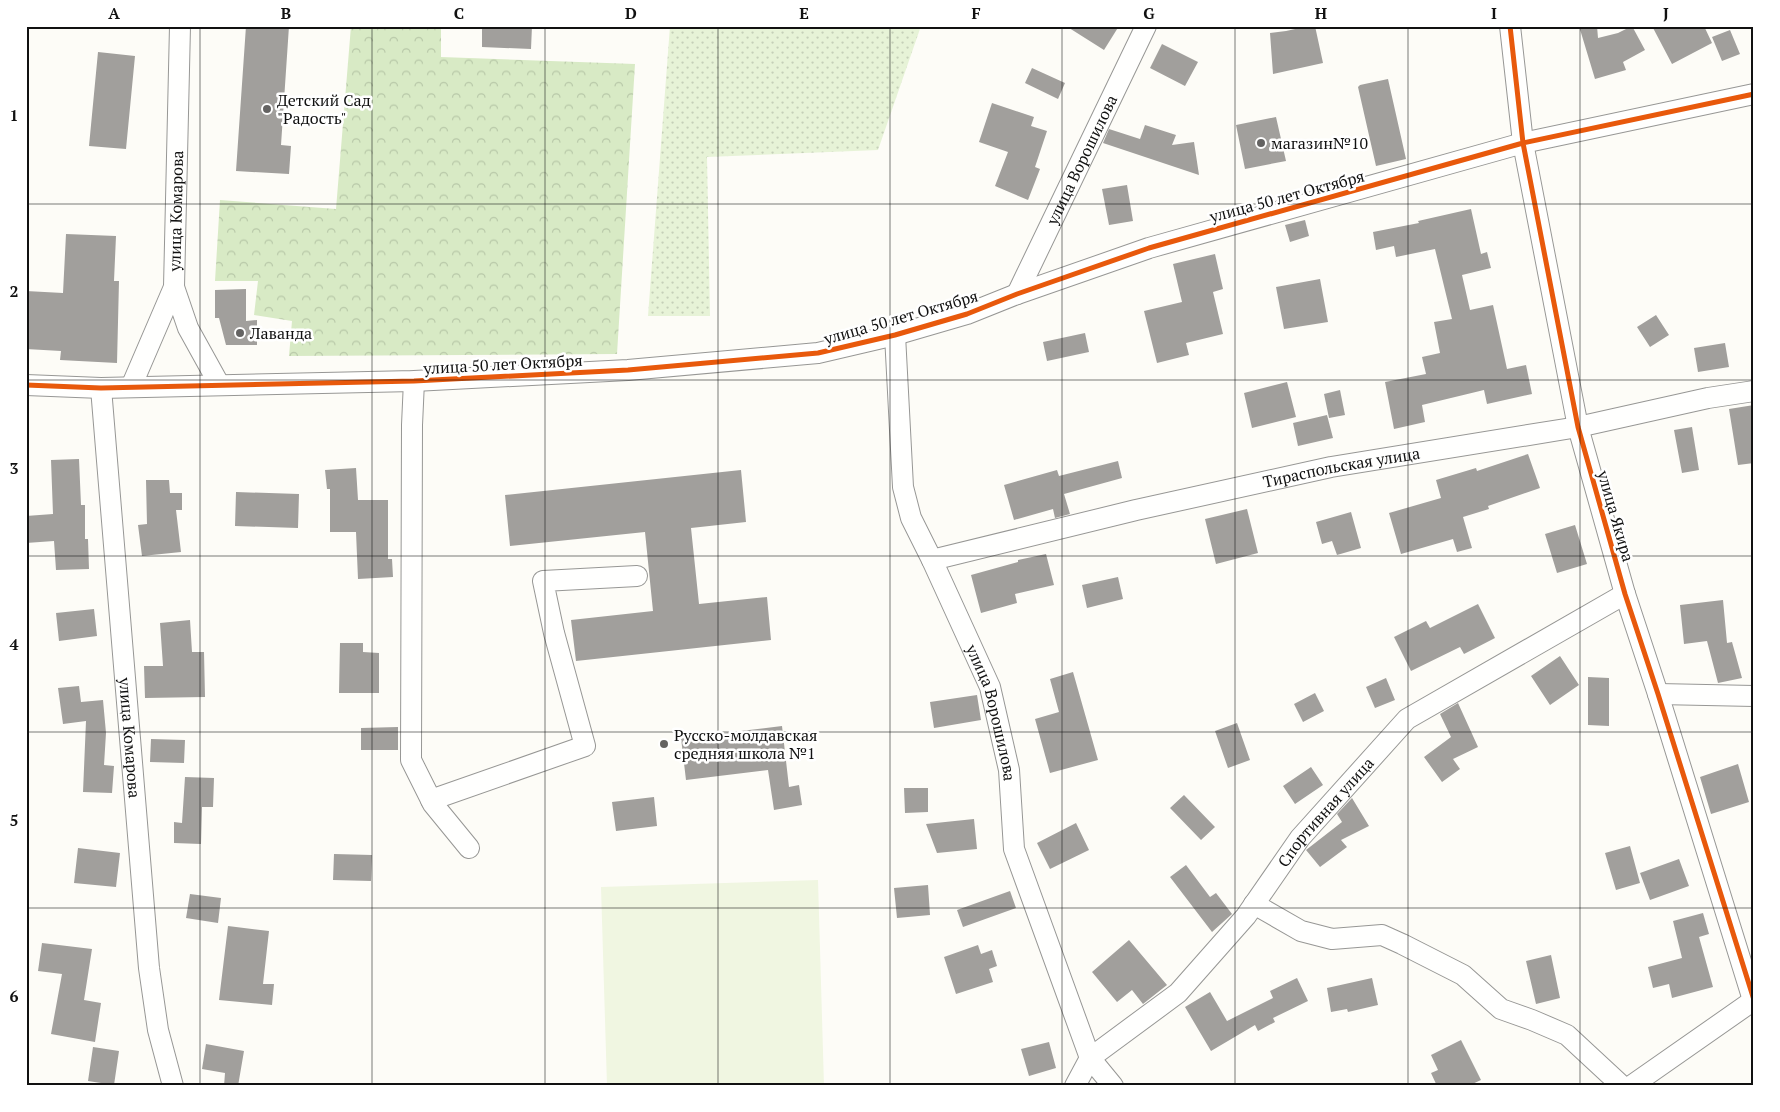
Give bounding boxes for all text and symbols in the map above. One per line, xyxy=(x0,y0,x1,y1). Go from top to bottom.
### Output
text: A xyxy=(108,2,120,24)
text: B xyxy=(281,2,291,24)
text: C xyxy=(454,2,464,24)
text: D xyxy=(625,2,637,24)
text: E xyxy=(799,2,809,24)
text: F xyxy=(971,2,981,24)
text: G xyxy=(1143,2,1155,24)
text: H xyxy=(1315,2,1327,24)
text: I xyxy=(1491,2,1497,24)
text: J xyxy=(1663,2,1669,24)
place label: Детский Сад "Радость" xyxy=(277,89,371,129)
street label: улица Ворошилова xyxy=(1041,91,1122,229)
marker: Детский Сад "Радость" xyxy=(261,103,273,115)
text: 1 xyxy=(9,104,19,126)
place label: магазин№10 xyxy=(1271,132,1368,154)
marker: магазин№10 xyxy=(1255,137,1267,149)
street label: улица Комарова xyxy=(163,150,188,273)
street label: улица 50 лет Октября xyxy=(1206,165,1367,228)
text: 2 xyxy=(9,280,19,302)
street label: улица 50 лет Октября xyxy=(820,284,981,350)
place label: Лаванда xyxy=(249,322,312,344)
marker: Лаванда xyxy=(234,327,246,339)
street label: улица 50 лет Октября xyxy=(422,349,583,379)
street label: Тираспольская улица xyxy=(1261,442,1422,493)
text: 3 xyxy=(9,457,19,479)
street label: улица Якира xyxy=(1592,467,1639,564)
text: 4 xyxy=(9,633,19,655)
street label: улица Ворошилова xyxy=(961,640,1021,782)
street label: улица Комарова xyxy=(114,676,146,799)
place label: Русско-молдавская средняя школа №1 xyxy=(674,724,817,764)
marker: Русско-молдавская средняя школа №1 xyxy=(658,738,670,750)
street label: Спортивная улица xyxy=(1272,752,1379,871)
text: 5 xyxy=(9,809,19,831)
text: 6 xyxy=(9,985,19,1007)

